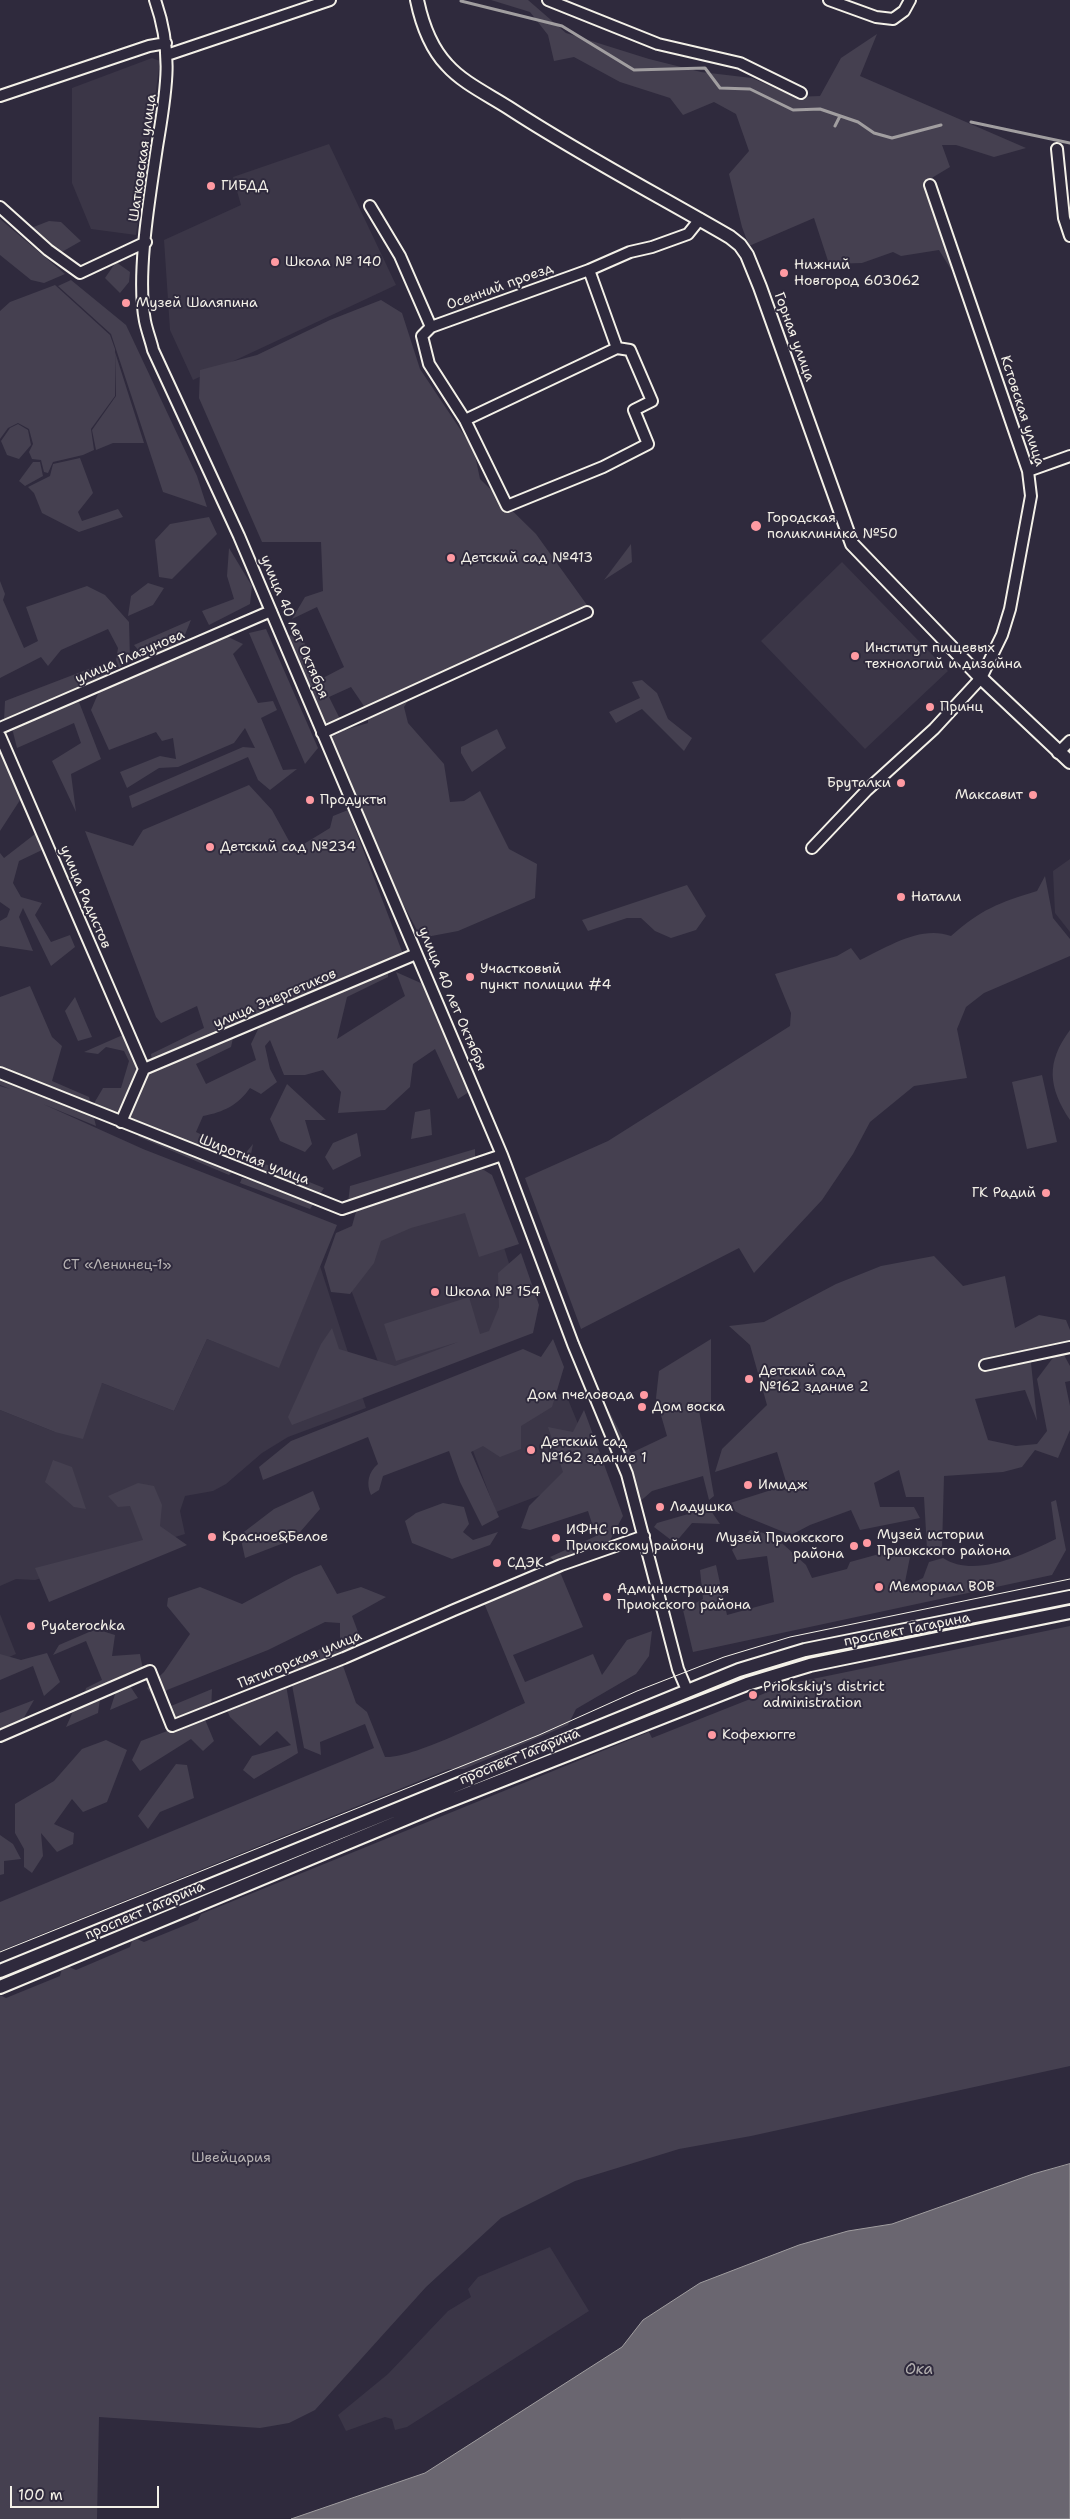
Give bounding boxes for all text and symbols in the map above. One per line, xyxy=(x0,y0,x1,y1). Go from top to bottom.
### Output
street label: Шатковская улица xyxy=(126,93,160,223)
place label: ГИБДД xyxy=(221,178,268,194)
marker: ГИБДД xyxy=(205,180,217,192)
place label: Школа № 140 xyxy=(285,254,382,270)
marker: Школа № 140 xyxy=(269,256,281,268)
place label: Нижний Новгород 603062 xyxy=(794,257,920,290)
street label: Осенний проезд xyxy=(444,260,556,314)
marker: Нижний Новгород 603062 xyxy=(778,267,790,279)
street label: Горная улица xyxy=(770,290,818,384)
place label: Музей Шаляпина xyxy=(136,295,258,311)
marker: Музей Шаляпина xyxy=(120,297,132,309)
street label: Кстовская улица xyxy=(996,354,1048,468)
place label: Городская поликлиника №50 xyxy=(767,510,898,542)
marker: Городская поликлиника №50 xyxy=(749,519,763,533)
place label: Детский сад №413 xyxy=(461,550,593,566)
street label: улица 40 лет Октября xyxy=(256,552,332,702)
marker: Детский сад №413 xyxy=(445,552,457,564)
street label: улица Глазунова xyxy=(73,626,187,688)
place label: Институт пищевых технологий и дизайна xyxy=(865,640,1022,672)
marker: Институт пищевых технологий и дизайна xyxy=(849,650,861,662)
place label: Принц xyxy=(940,699,983,715)
marker: Принц xyxy=(924,701,936,713)
place label: Бруталки xyxy=(827,775,891,791)
marker: Бруталки xyxy=(895,777,907,789)
place label: Максавит xyxy=(955,787,1023,803)
marker: Максавит xyxy=(1027,789,1039,801)
place label: Продукты xyxy=(320,792,387,808)
marker: Продукты xyxy=(304,794,316,806)
place label: Детский сад №234 xyxy=(220,839,356,855)
marker: Детский сад №234 xyxy=(204,841,216,853)
street label: улица Радистов xyxy=(56,843,114,951)
place label: Натали xyxy=(911,889,961,905)
marker: Натали xyxy=(895,891,907,903)
street label: улица 40 лет Октября xyxy=(414,924,490,1074)
place label: Участковый пункт полиции #4 xyxy=(480,961,611,994)
street label: улица Энергетиков xyxy=(211,966,339,1032)
marker: Участковый пункт полиции #4 xyxy=(464,971,476,983)
street label: Широтная улица xyxy=(196,1131,312,1189)
place label: ГК Радий xyxy=(972,1185,1036,1201)
marker: ГК Радий xyxy=(1040,1187,1052,1199)
park label: СТ «Ленинец-1» xyxy=(63,1257,171,1273)
place label: Школа № 154 xyxy=(445,1284,540,1300)
marker: Школа № 154 xyxy=(429,1286,441,1298)
place label: Детский сад №162 здание 2 xyxy=(759,1363,869,1395)
marker: Детский сад №162 здание 2 xyxy=(743,1373,755,1385)
place label: Дом пчеловода xyxy=(527,1387,634,1403)
marker: Дом пчеловода xyxy=(638,1389,650,1401)
place label: Дом воска xyxy=(652,1399,725,1415)
marker: Дом воска xyxy=(636,1401,648,1413)
place label: Детский сад №162 здание 1 xyxy=(541,1434,647,1466)
marker: Детский сад №162 здание 1 xyxy=(525,1444,537,1456)
place label: Имидж xyxy=(758,1477,808,1493)
marker: Имидж xyxy=(742,1479,754,1491)
place label: Ладушка xyxy=(670,1499,733,1515)
marker: Ладушка xyxy=(654,1501,666,1513)
place label: ИФНС по Приокскому району xyxy=(566,1522,704,1554)
place label: Музей истории Приокского района xyxy=(877,1527,1011,1560)
place label: Красное&Белое xyxy=(222,1529,328,1545)
place label: Музей Приокского района xyxy=(716,1530,844,1562)
marker: Красное&Белое xyxy=(206,1531,218,1543)
marker: ИФНС по Приокскому району xyxy=(550,1532,562,1544)
marker: Музей истории Приокского района xyxy=(861,1537,873,1549)
marker: Музей Приокского района xyxy=(848,1540,860,1552)
place label: СДЭК xyxy=(507,1555,544,1571)
marker: СДЭК xyxy=(491,1557,503,1569)
place label: Мемориал ВОВ xyxy=(889,1579,995,1595)
place label: Администрация Приокского района xyxy=(617,1581,751,1614)
marker: Мемориал ВОВ xyxy=(873,1581,885,1593)
marker: Администрация Приокского района xyxy=(601,1591,613,1603)
street label: проспект Гагарина xyxy=(842,1610,972,1650)
place label: Pyaterochka xyxy=(41,1618,125,1634)
marker: Pyaterochka xyxy=(25,1620,37,1632)
street label: Пятигорская улица xyxy=(236,1627,364,1693)
place label: Priokskiy's district administration xyxy=(763,1679,885,1711)
marker: Priokskiy's district administration xyxy=(747,1689,759,1701)
street label: проспект Гагарина xyxy=(457,1725,583,1789)
place label: Кофехюгге xyxy=(722,1727,796,1743)
marker: Кофехюгге xyxy=(706,1729,718,1741)
street label: проспект Гагарина xyxy=(83,1878,207,1944)
park label: Швейцария xyxy=(191,2150,271,2166)
water label: Ока xyxy=(905,2361,933,2379)
scale bar xyxy=(12,2476,161,2508)
text: 100 m xyxy=(18,2485,63,2505)

